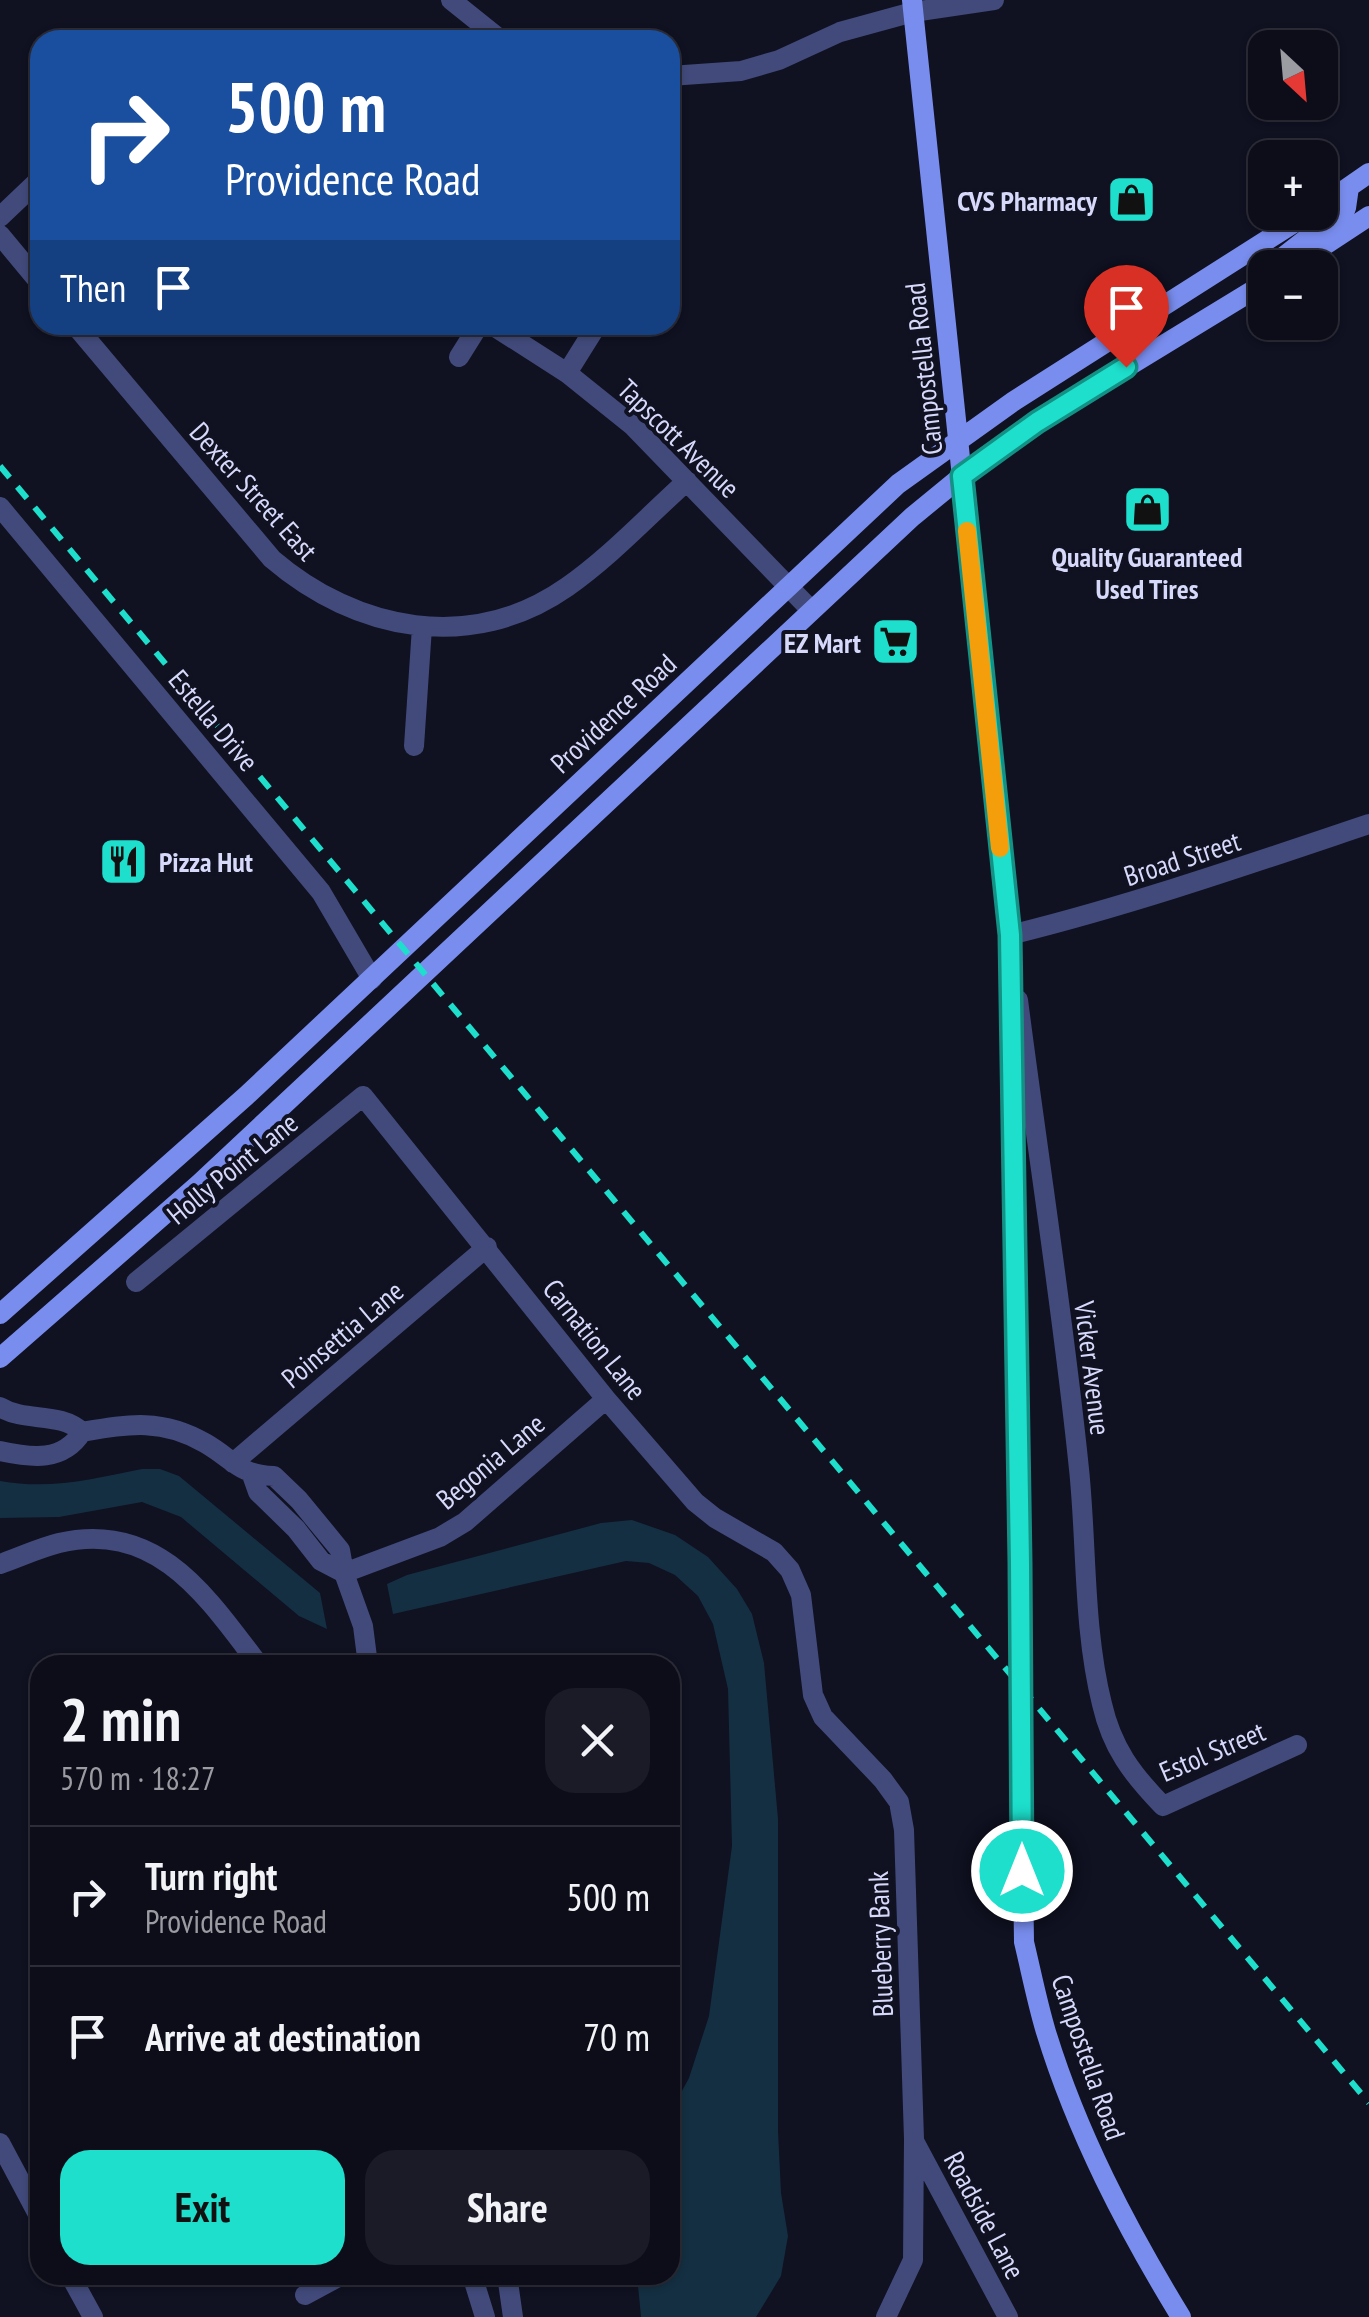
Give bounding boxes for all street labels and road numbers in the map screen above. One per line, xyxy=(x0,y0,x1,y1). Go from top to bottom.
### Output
street label: Campostella Road xyxy=(896,281,950,457)
street label: Tapscott Avenue xyxy=(610,371,748,505)
street label: Dexter Street East xyxy=(182,414,326,568)
street label: Providence Road xyxy=(542,645,684,781)
street label: Estella Drive xyxy=(161,662,267,778)
street label: Broad Street xyxy=(1119,822,1245,894)
street label: Holly Point Lane xyxy=(159,1104,305,1232)
street label: Carnation Lane xyxy=(535,1271,655,1407)
street label: Poinsettia Lane xyxy=(273,1272,411,1396)
street label: Vicker Avenue xyxy=(1066,1298,1120,1437)
street label: Begonia Lane xyxy=(428,1405,552,1517)
street label: Estol Street xyxy=(1153,1712,1271,1790)
street label: Blueberry Bank xyxy=(859,1870,901,2017)
street label: Campostella Road xyxy=(1043,1969,1135,2145)
street label: Roadside Lane xyxy=(936,2145,1034,2285)

